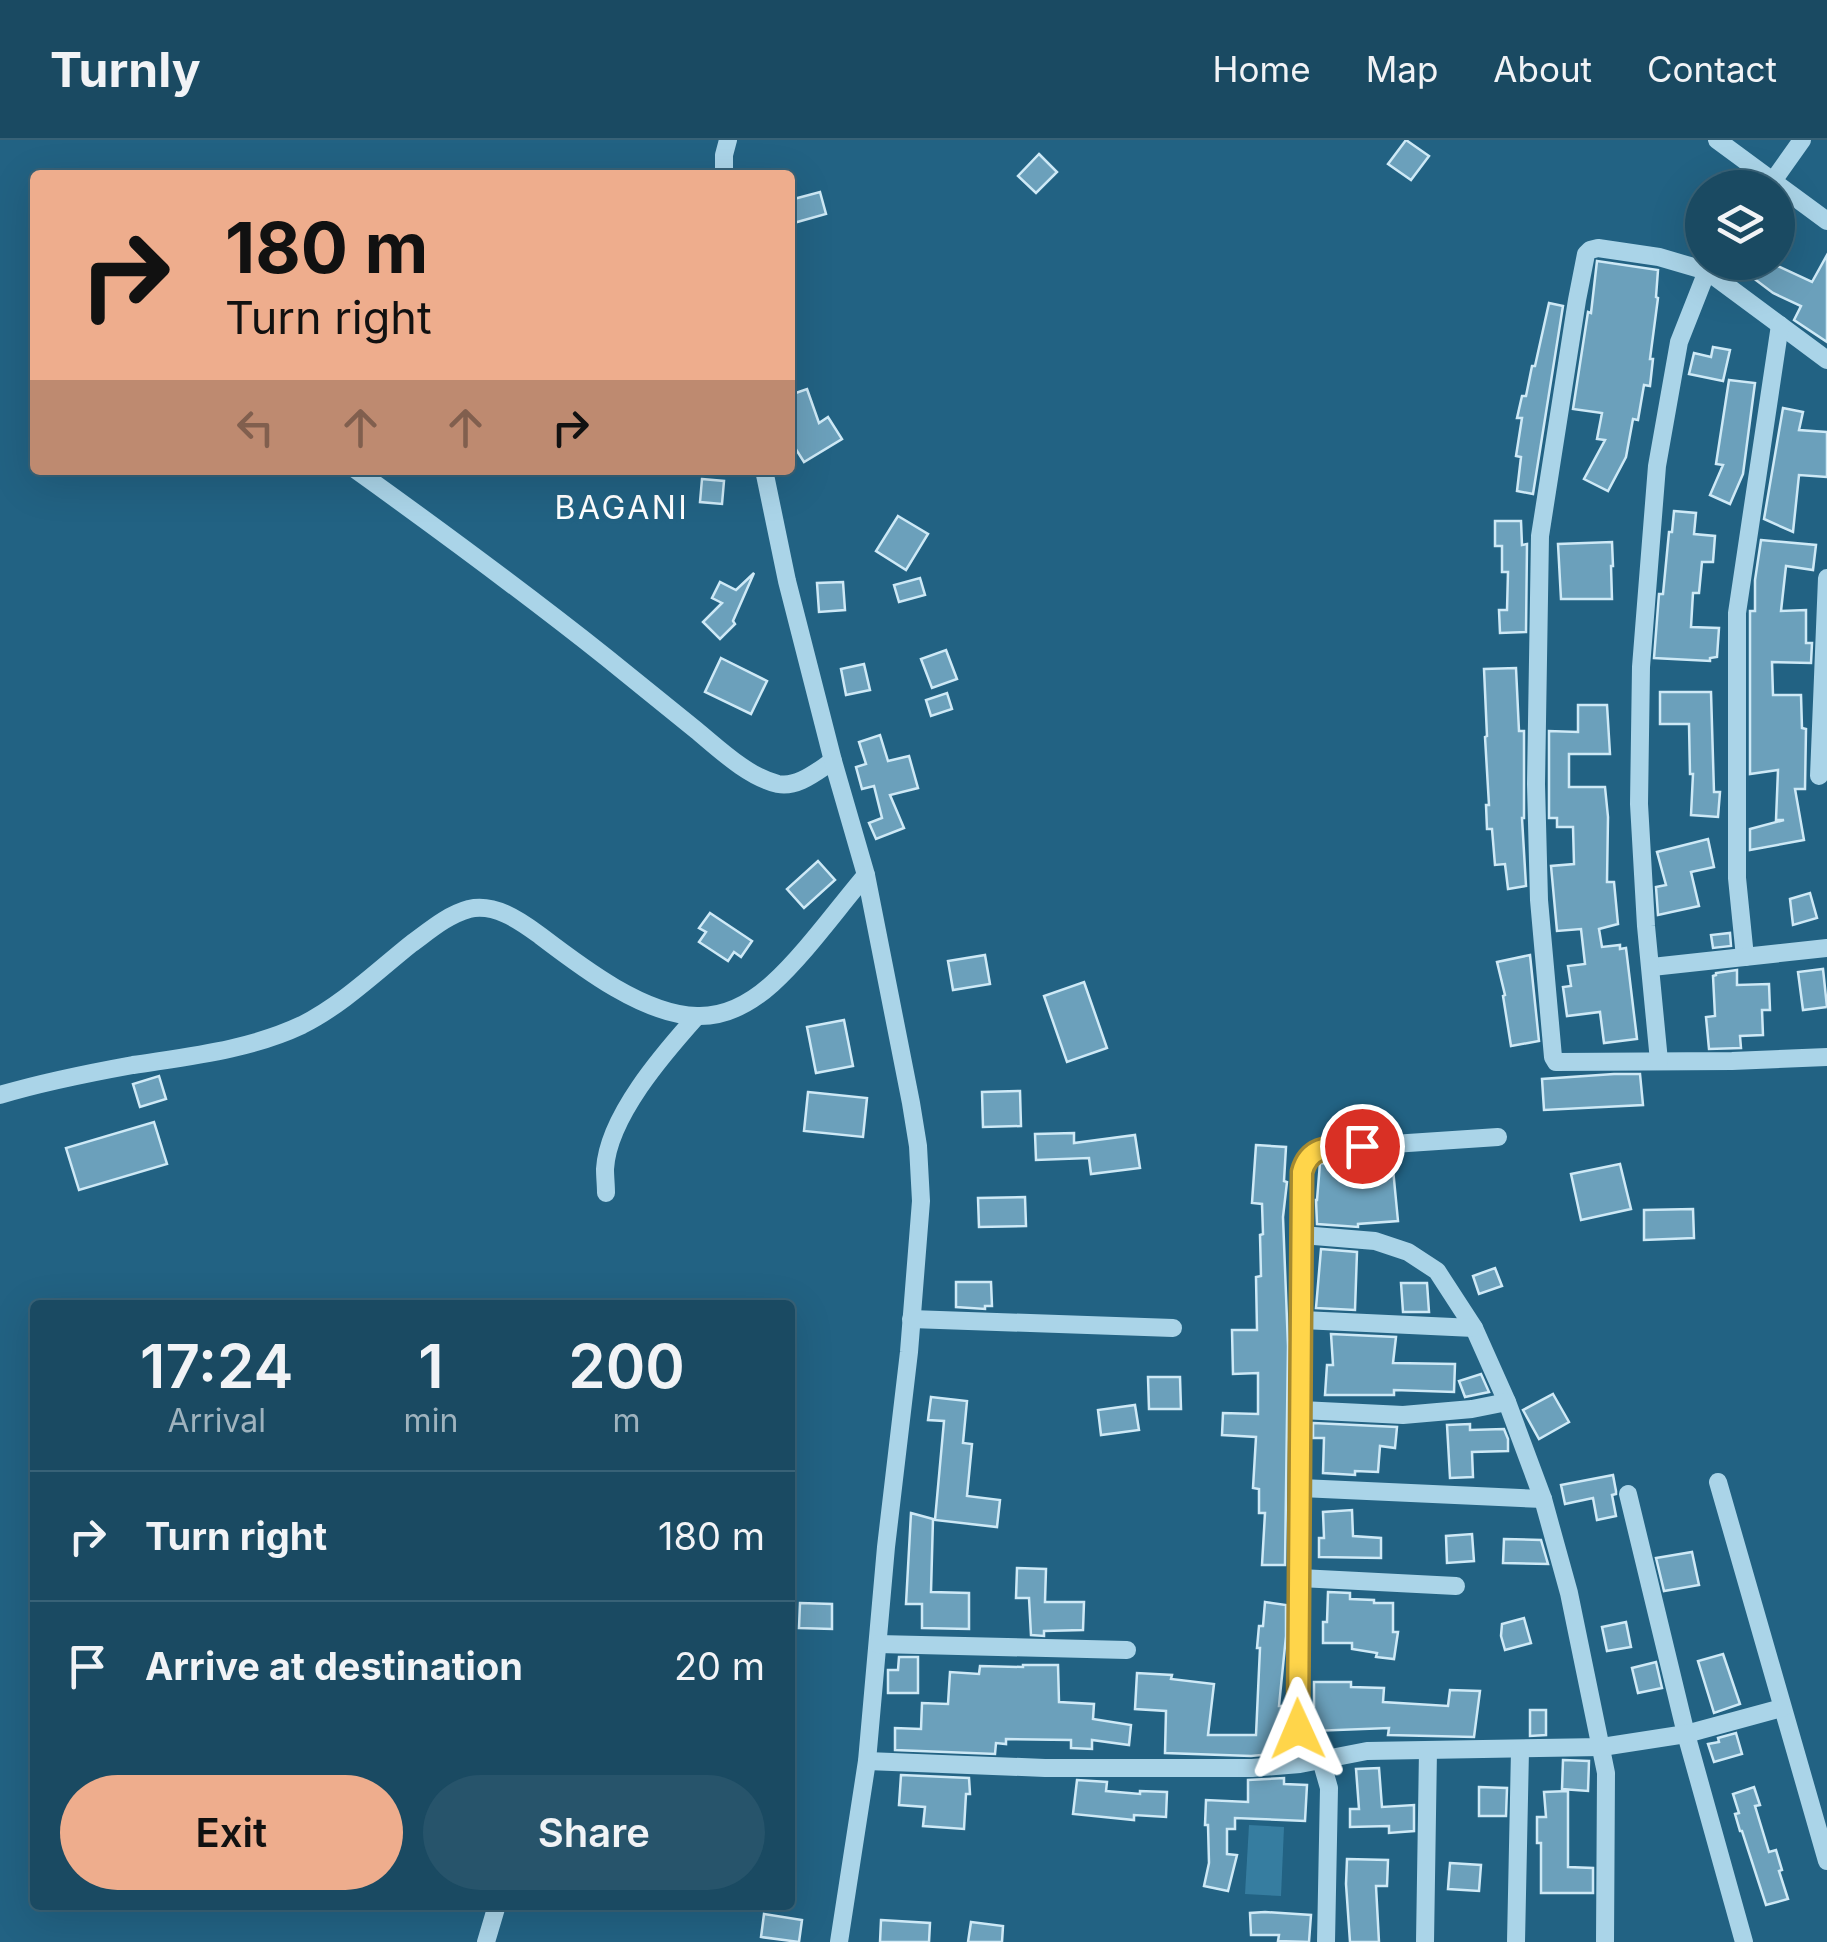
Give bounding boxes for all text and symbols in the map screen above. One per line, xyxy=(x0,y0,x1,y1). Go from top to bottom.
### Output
text: Turnly xyxy=(50,40,201,99)
text: Home xyxy=(1213,48,1311,90)
text: Map xyxy=(1366,48,1438,90)
text: About xyxy=(1493,48,1592,90)
text: Contact xyxy=(1647,48,1777,90)
map controls xyxy=(1685,170,1795,280)
button: layers xyxy=(1685,170,1795,280)
text: 180 m xyxy=(225,205,428,290)
icon: right xyxy=(60,210,190,340)
text: Turn right xyxy=(225,290,432,345)
icon: left xyxy=(228,400,283,455)
icon: ahead xyxy=(333,400,388,455)
icon: ahead xyxy=(438,400,493,455)
icon: right xyxy=(543,400,598,455)
district label: BAGANI xyxy=(555,488,689,527)
pin xyxy=(1320,1104,1405,1189)
icon: arrive xyxy=(1335,1119,1390,1174)
text: 17:24 xyxy=(140,1330,294,1402)
text: 1 xyxy=(418,1330,444,1402)
text: 200 xyxy=(568,1330,685,1402)
text: Arrival xyxy=(168,1401,266,1440)
text: min xyxy=(404,1401,458,1440)
text: m xyxy=(613,1401,641,1440)
icon: right xyxy=(60,1509,115,1564)
text: Turn right xyxy=(145,1513,327,1559)
text: 180 m xyxy=(658,1513,765,1559)
icon: arrive xyxy=(60,1639,115,1694)
text: Arrive at destination xyxy=(145,1643,523,1689)
text: 20 m xyxy=(674,1643,765,1689)
position arrow xyxy=(1246,1677,1350,1781)
button: Exit xyxy=(60,1775,403,1890)
button: Share xyxy=(423,1775,765,1890)

